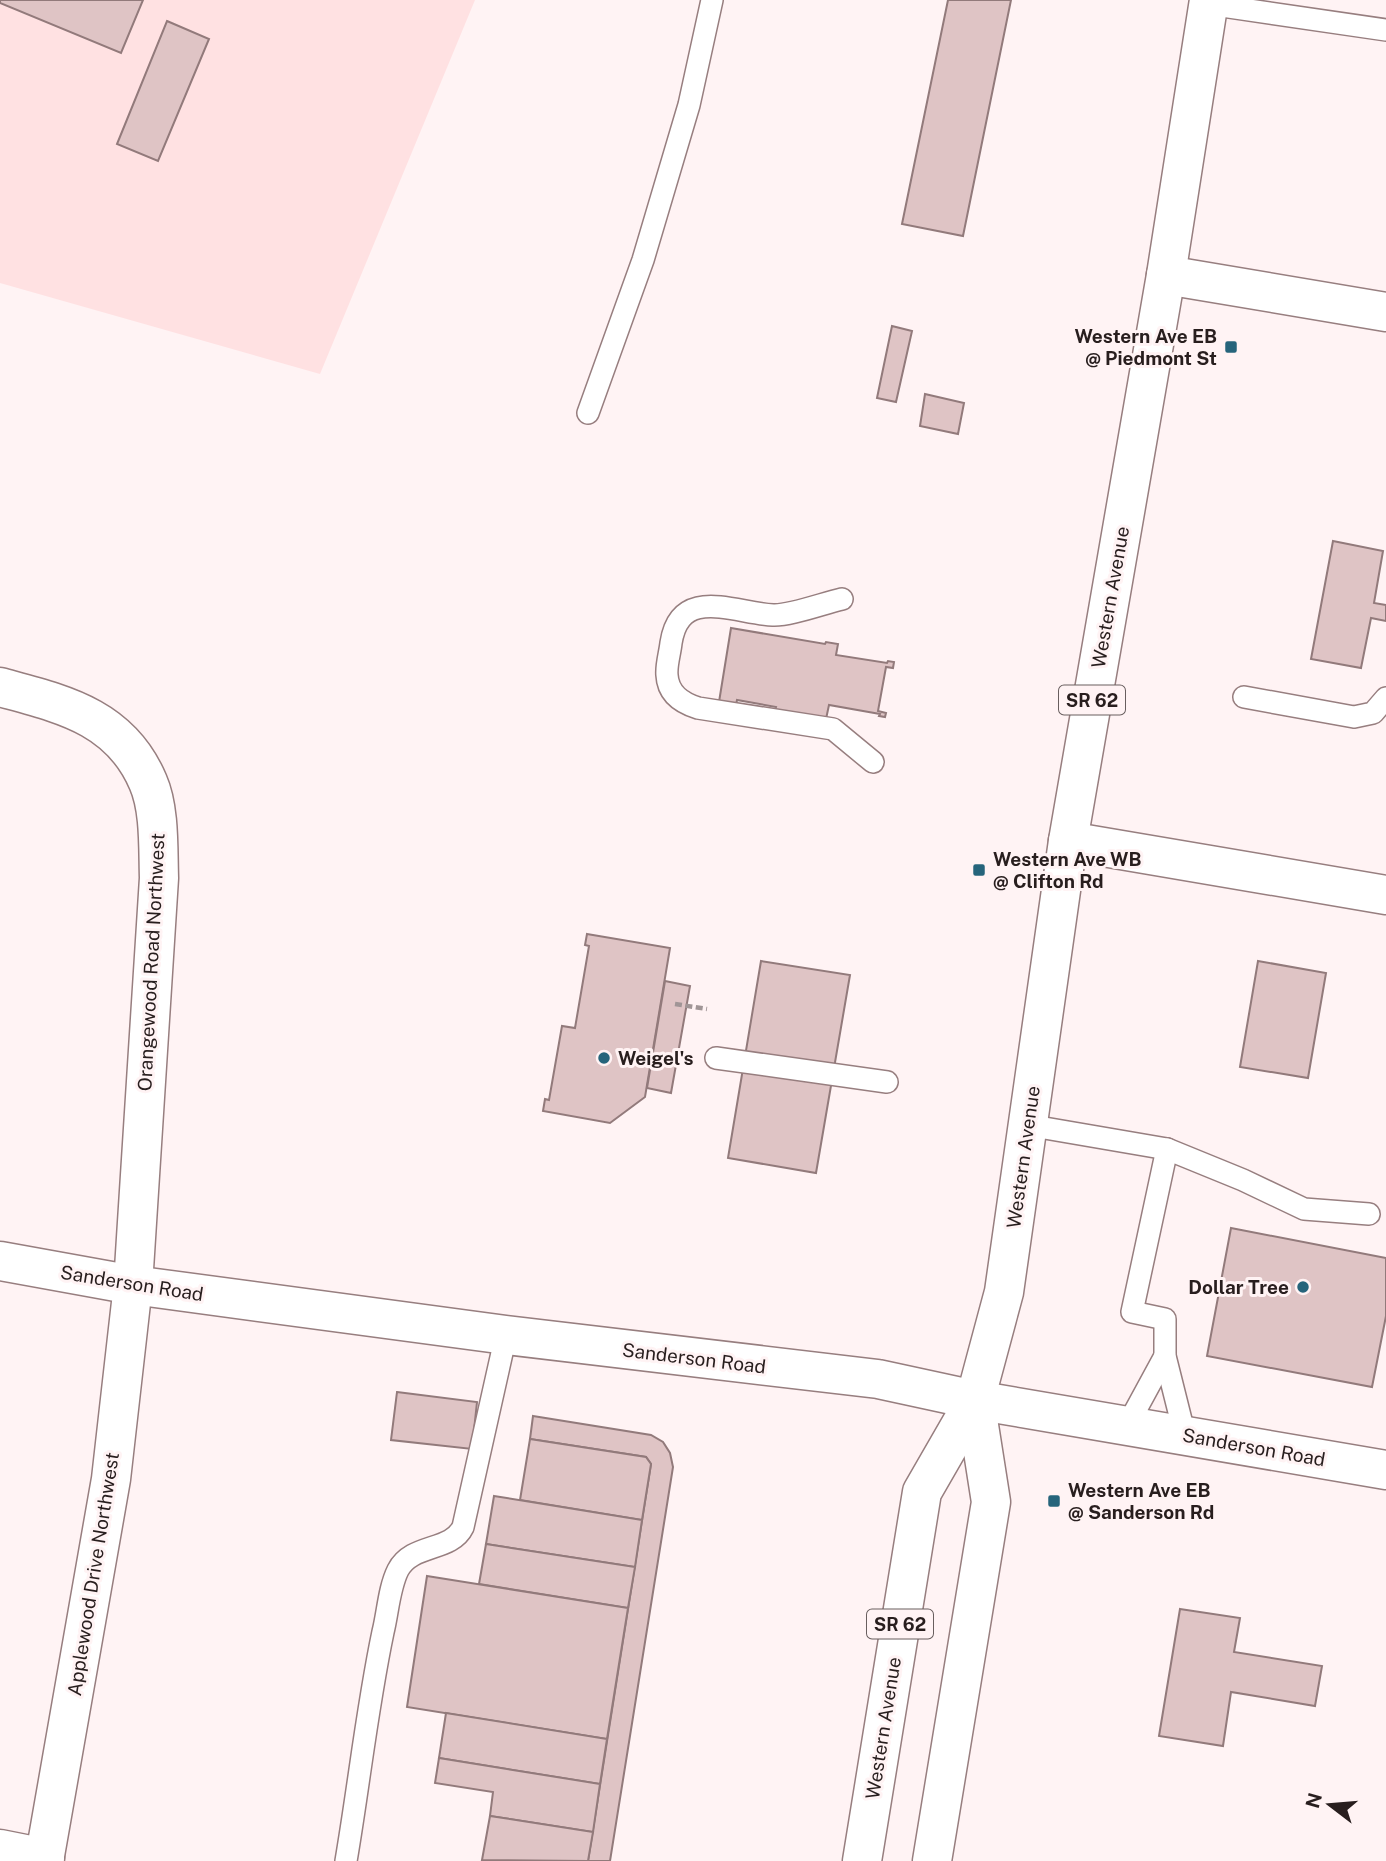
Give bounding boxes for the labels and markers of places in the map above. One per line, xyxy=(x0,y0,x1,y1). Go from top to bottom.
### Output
place label: Western Ave EB @ Piedmont St xyxy=(1074,325,1217,369)
marker: Western Ave EB @ Piedmont St xyxy=(1223,339,1239,355)
place label: Western Ave WB @ Clifton Rd xyxy=(993,848,1142,892)
marker: Western Ave WB @ Clifton Rd xyxy=(971,862,987,878)
place label: Weigel's xyxy=(618,1047,693,1069)
marker: Weigel's xyxy=(596,1050,612,1066)
place label: Dollar Tree xyxy=(1188,1276,1289,1298)
marker: Dollar Tree xyxy=(1295,1279,1311,1295)
place label: Western Ave EB @ Sanderson Rd xyxy=(1068,1479,1214,1523)
marker: Western Ave EB @ Sanderson Rd xyxy=(1046,1493,1062,1509)

